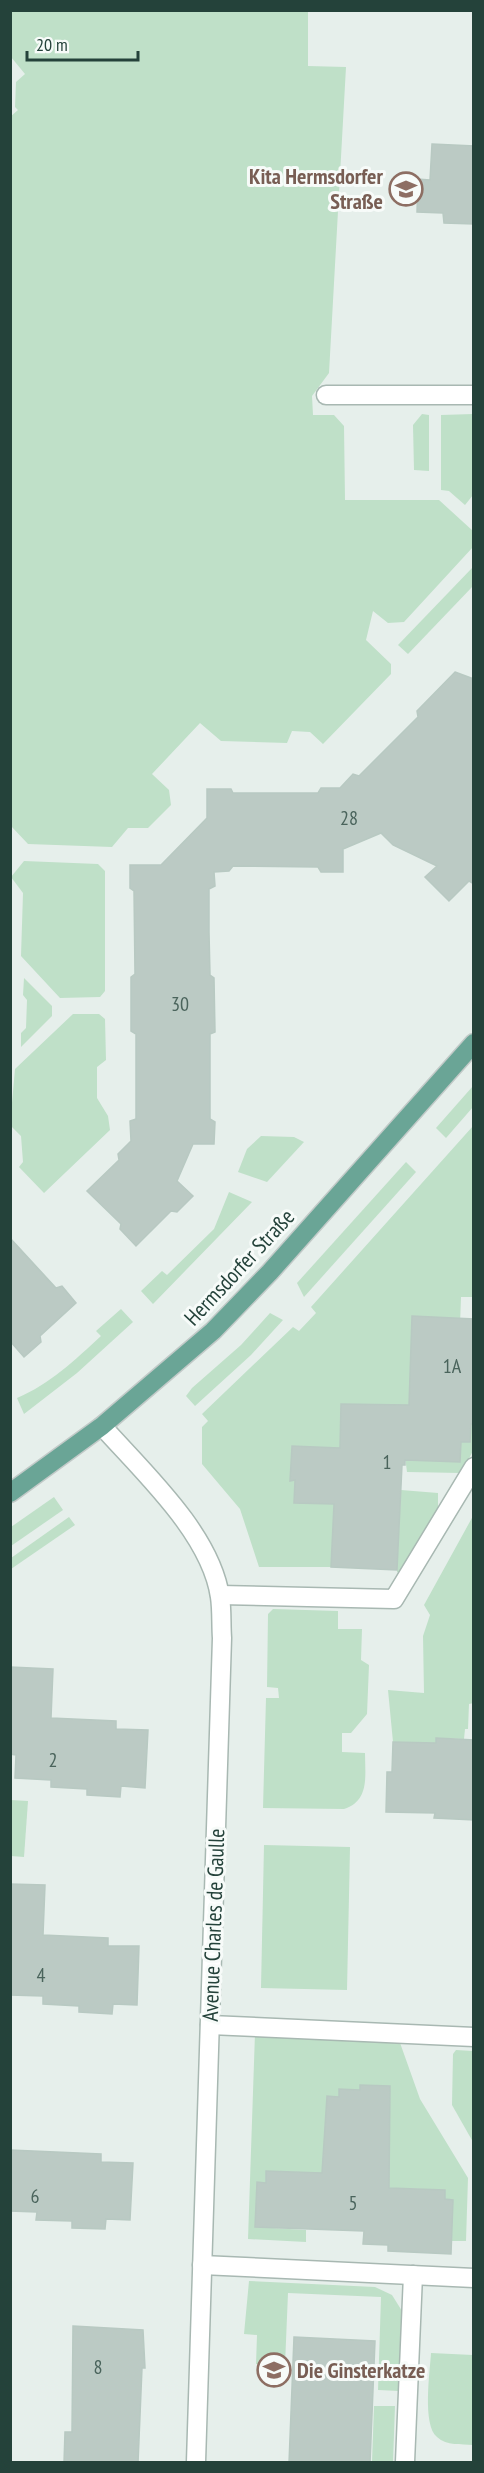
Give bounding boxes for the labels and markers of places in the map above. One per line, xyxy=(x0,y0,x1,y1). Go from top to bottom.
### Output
place label: Kita Hermsdorfer Straße xyxy=(249,162,384,215)
school or university icon: Kita Hermsdorfer Straße xyxy=(388,171,424,207)
school or university icon: Die Ginsterkatze xyxy=(256,2352,292,2388)
place label: Die Ginsterkatze xyxy=(297,2356,425,2384)

